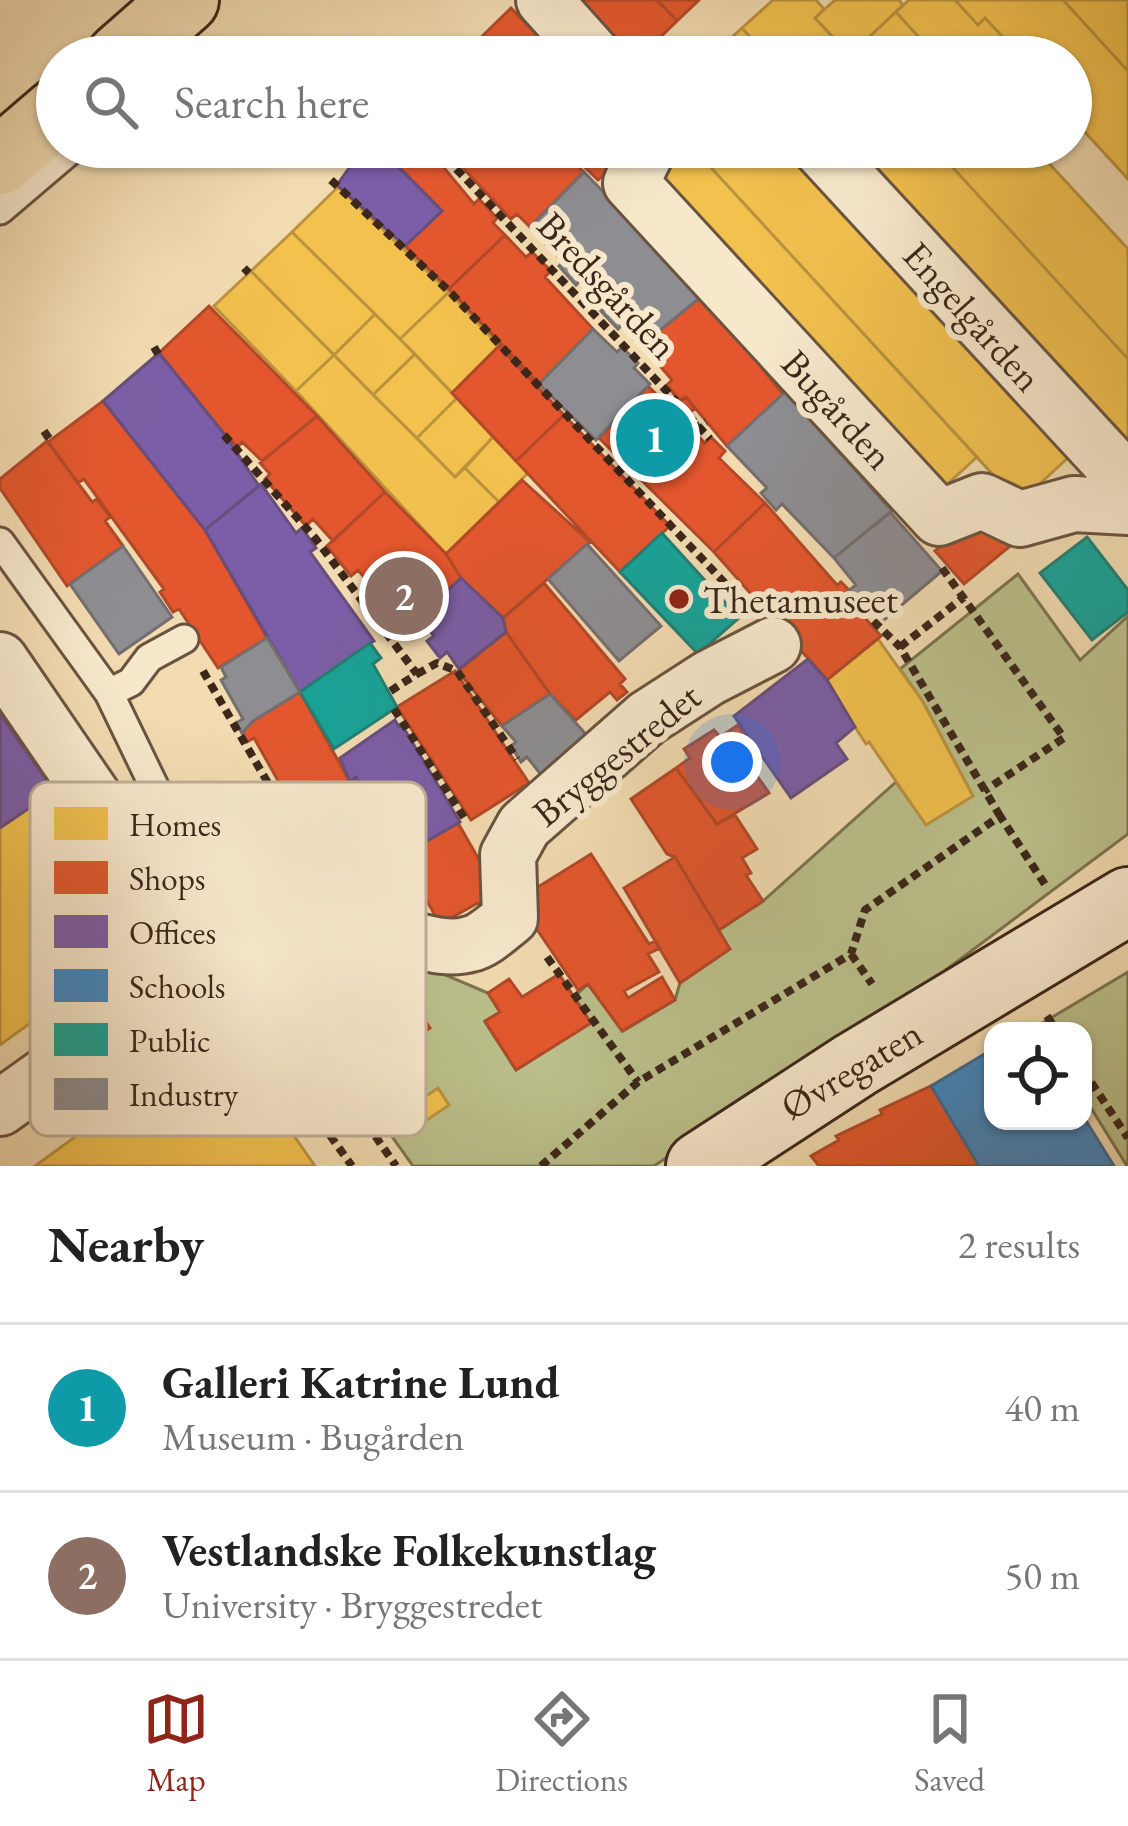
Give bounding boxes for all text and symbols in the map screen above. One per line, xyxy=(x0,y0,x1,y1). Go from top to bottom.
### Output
search box xyxy=(36,36,1092,168)
icon: search xyxy=(78,69,144,135)
text: Search here xyxy=(174,73,369,131)
street label: Bredsgården xyxy=(526,201,689,370)
street label: Engelgården xyxy=(892,230,1054,402)
street label: Bugården xyxy=(770,339,905,480)
pin: 1 xyxy=(616,393,694,483)
pin: 2 xyxy=(365,551,443,641)
place label: Thetamuseet xyxy=(703,574,898,625)
marker: Thetamuseet xyxy=(666,586,692,612)
street label: Bryggestredet xyxy=(522,671,711,838)
your location xyxy=(702,732,762,792)
legend xyxy=(30,782,426,1136)
text: Homes xyxy=(129,803,221,846)
text: Shops xyxy=(129,857,205,900)
text: Offices xyxy=(129,911,216,954)
text: Schools xyxy=(129,965,226,1008)
street label: Øvregaten xyxy=(771,1007,931,1131)
text: Public xyxy=(129,1019,211,1062)
map controls xyxy=(984,1022,1092,1130)
button: locate xyxy=(984,1022,1092,1130)
text: Industry xyxy=(129,1073,239,1116)
text: Nearby xyxy=(48,1211,204,1277)
text: 2 results xyxy=(958,1219,1080,1270)
text: Galleri Katrine Lund xyxy=(162,1353,560,1411)
text: 1 xyxy=(77,1382,97,1433)
text: 40 m xyxy=(1004,1382,1080,1433)
text: Museum · Bugården xyxy=(162,1411,464,1462)
text: Vestlandske Folkekunstlag xyxy=(162,1521,656,1579)
text: 2 xyxy=(77,1550,97,1601)
text: 50 m xyxy=(1004,1550,1080,1601)
text: University · Bryggestredet xyxy=(162,1579,542,1630)
tab: Map xyxy=(143,1686,209,1801)
tab: Directions xyxy=(495,1686,628,1801)
tab: Saved xyxy=(914,1686,985,1801)

